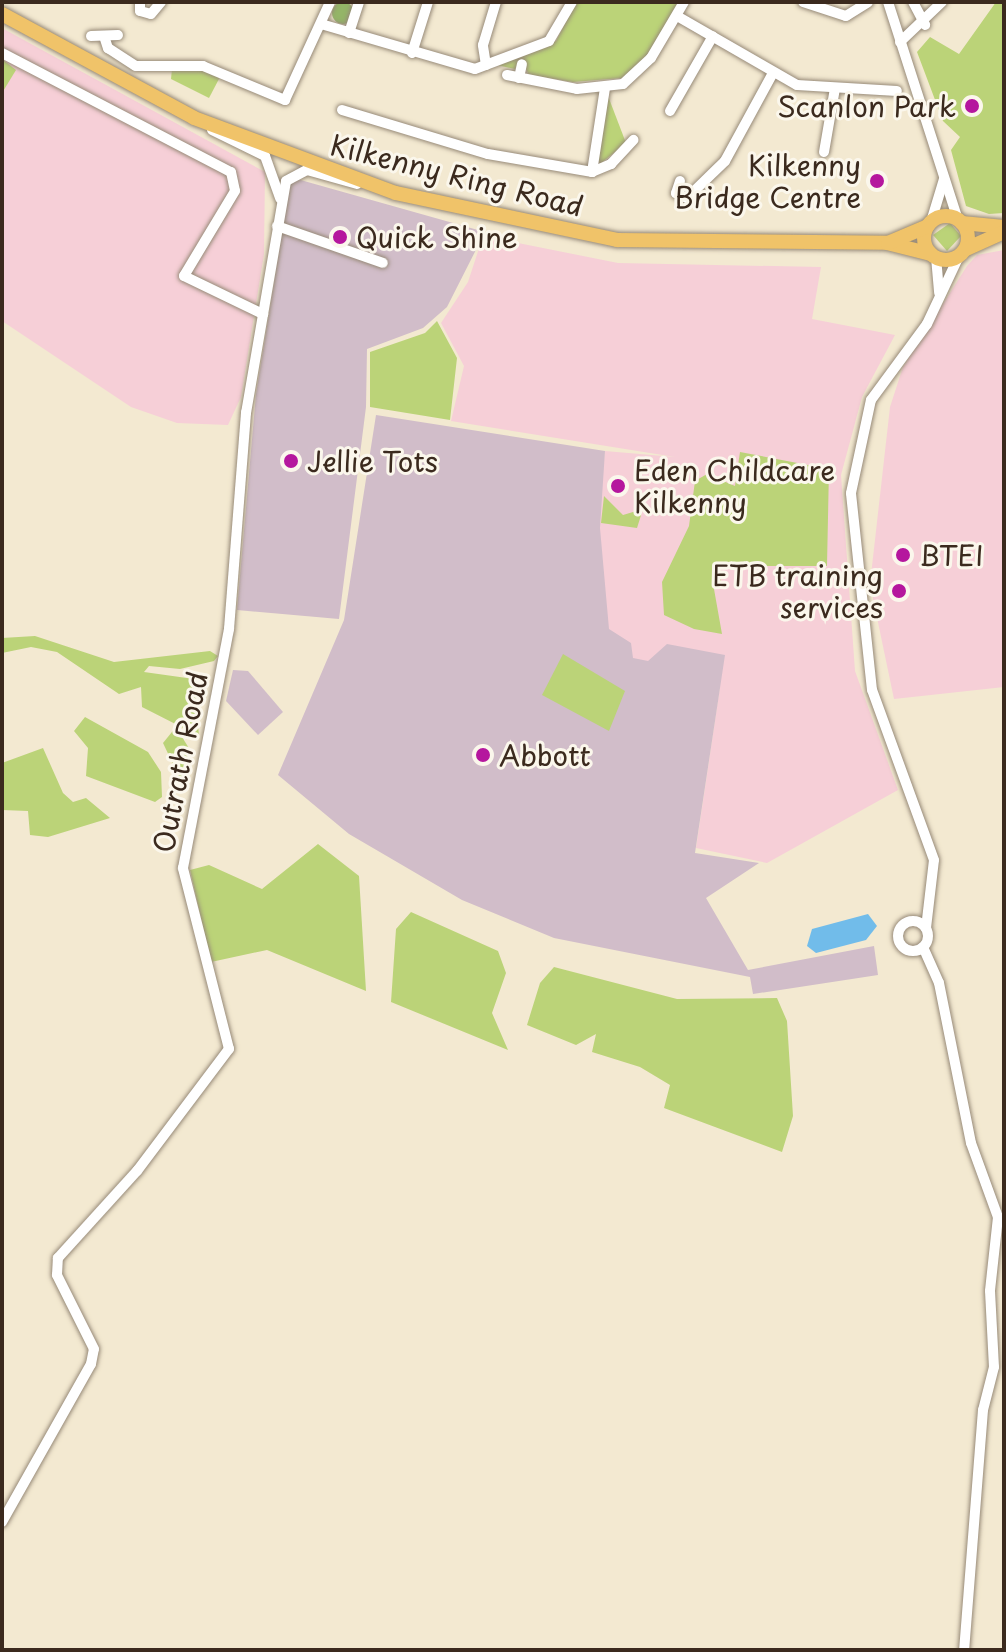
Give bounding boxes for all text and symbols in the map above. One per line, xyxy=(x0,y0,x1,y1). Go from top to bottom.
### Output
place label: Scanlon Park xyxy=(776,89,956,123)
marker: Scanlon Park xyxy=(963,97,981,115)
street label: Kilkenny Ring Road xyxy=(328,127,586,223)
place label: Kilkenny Bridge Centre xyxy=(674,148,861,214)
marker: Kilkenny Bridge Centre xyxy=(868,172,886,190)
place label: Quick Shine xyxy=(356,220,517,254)
marker: Quick Shine xyxy=(331,228,349,246)
place label: Jellie Tots xyxy=(307,444,440,478)
marker: Jellie Tots xyxy=(282,452,300,470)
place label: Eden Childcare Kilkenny xyxy=(634,453,837,519)
marker: Eden Childcare Kilkenny xyxy=(609,477,627,495)
place label: BTEI xyxy=(919,538,984,572)
marker: BTEI xyxy=(894,546,912,564)
place label: ETB training services xyxy=(712,558,883,624)
marker: ETB training services xyxy=(890,582,908,600)
street label: Outrath Road xyxy=(146,669,214,855)
place label: Abbott xyxy=(499,738,591,772)
marker: Abbott xyxy=(474,746,492,764)

